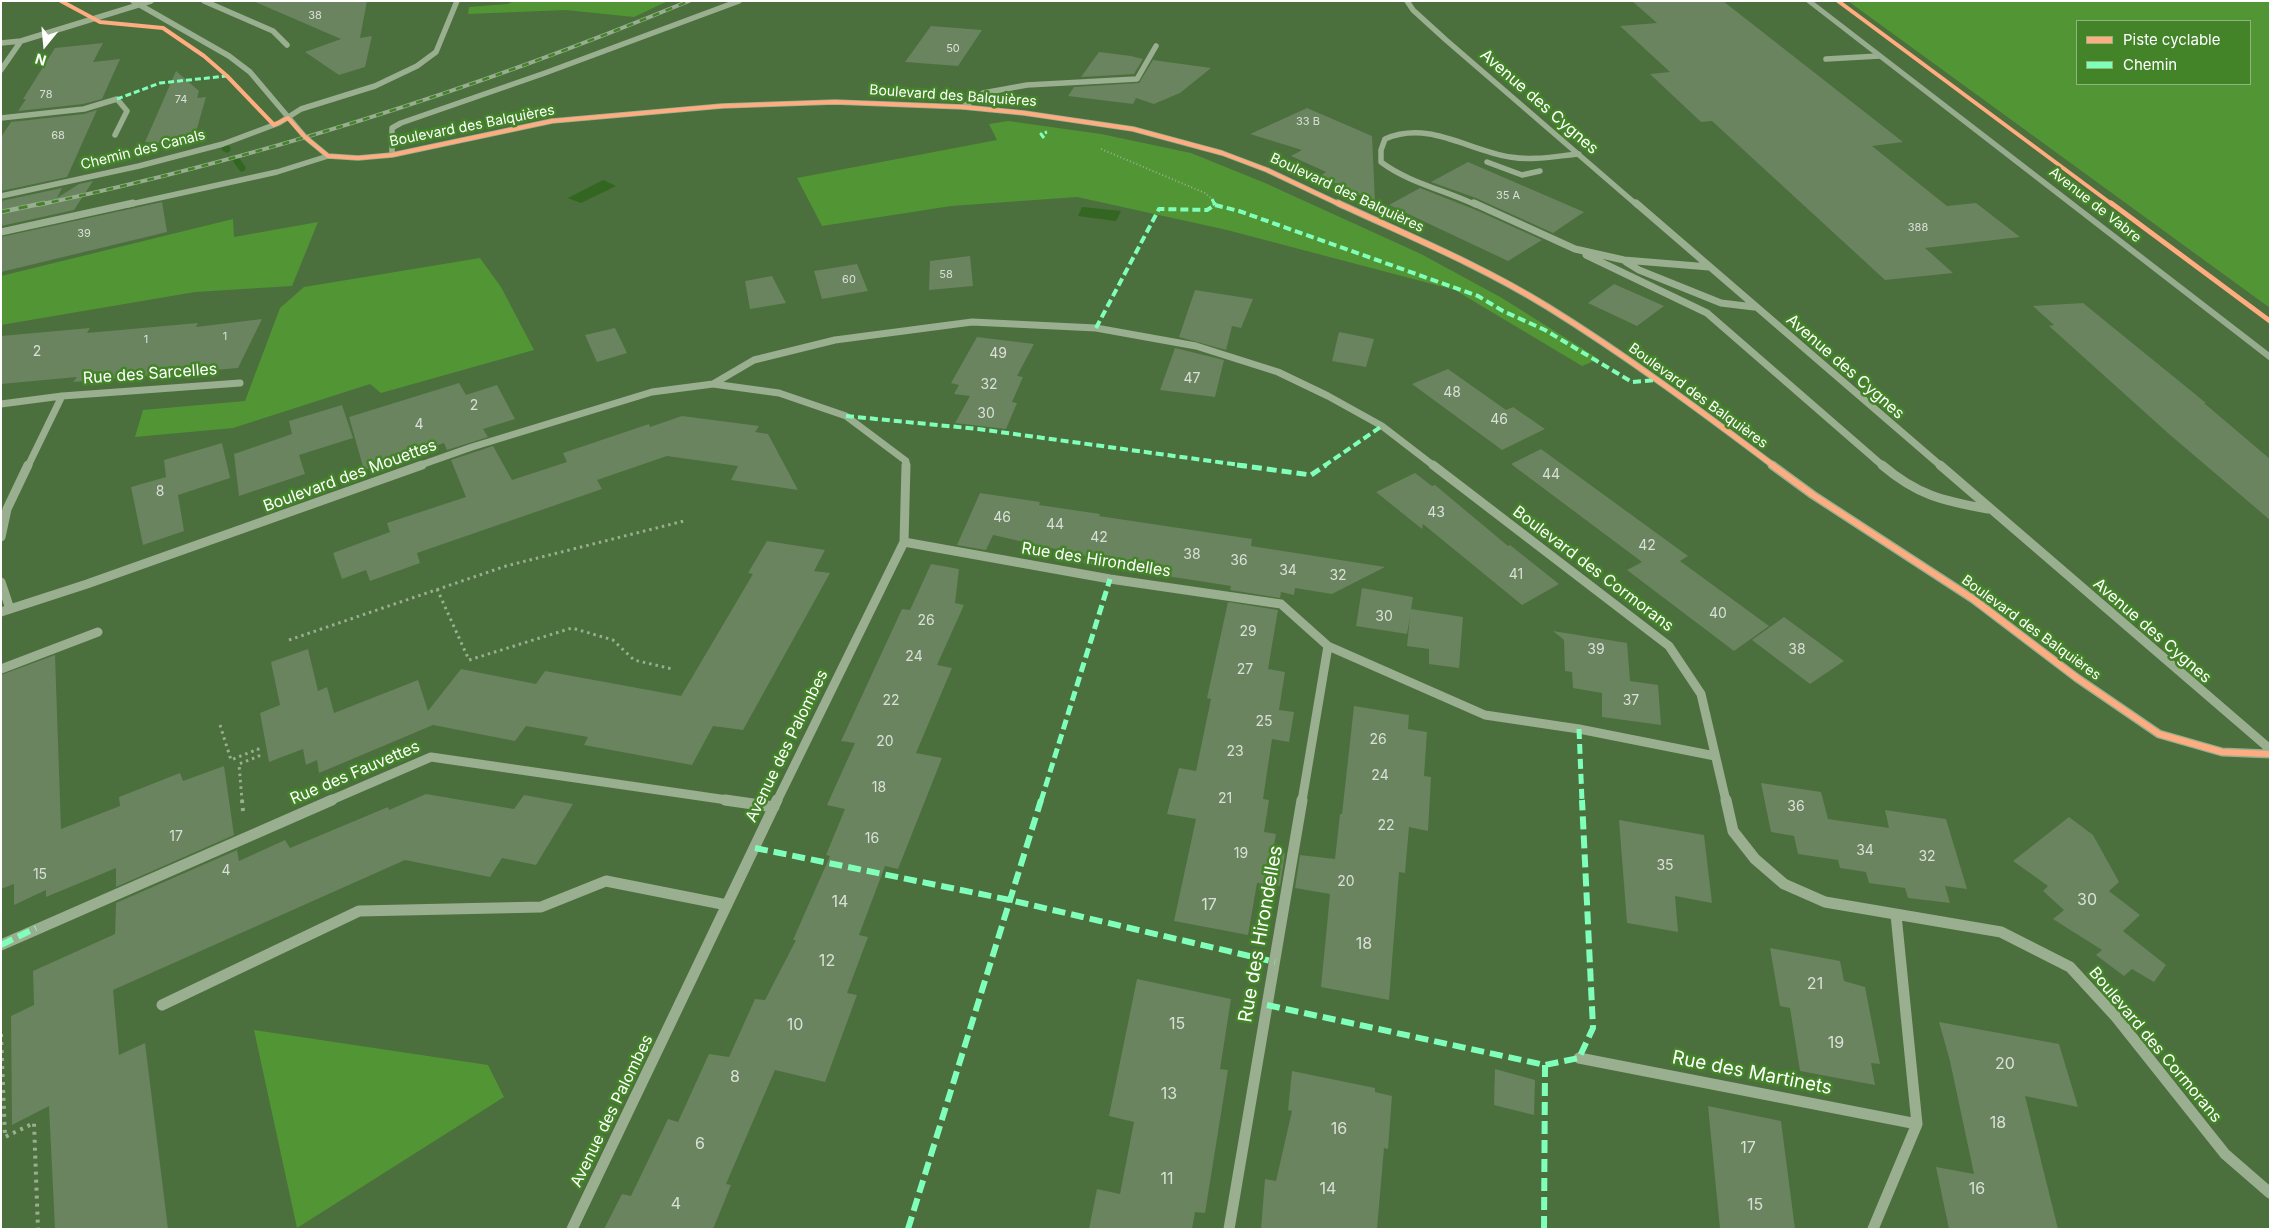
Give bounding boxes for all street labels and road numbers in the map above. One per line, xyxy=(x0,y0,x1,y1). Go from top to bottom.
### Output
street label: Avenue des Cygnes xyxy=(1476,45,1602,159)
street label: Boulevard des Balquières xyxy=(869,82,1037,110)
street label: Boulevard des Balquières xyxy=(388,102,556,150)
street label: Chemin des Canals xyxy=(79,126,207,174)
street label: Boulevard des Balquières xyxy=(1267,150,1427,236)
street label: Avenue de Vabre xyxy=(2046,164,2144,246)
street label: Avenue des Cygnes xyxy=(1782,310,1908,424)
street label: Boulevard des Balquières xyxy=(1625,340,1771,452)
street label: Rue des Sarcelles xyxy=(82,360,218,388)
street label: Boulevard des Mouettes xyxy=(261,436,439,516)
street label: Boulevard des Cormorans xyxy=(1509,502,1677,636)
street label: Rue des Hirondelles xyxy=(1020,539,1172,581)
street label: Boulevard des Balquières xyxy=(1958,572,2104,684)
street label: Avenue des Cygnes xyxy=(2089,574,2215,688)
street label: Avenue des Palombes xyxy=(742,667,832,825)
street label: Rue des Fauvettes xyxy=(287,737,423,809)
street label: Rue des Hirondelles xyxy=(1234,844,1288,1024)
street label: Boulevard des Cormorans xyxy=(2084,964,2226,1126)
street label: Avenue des Palombes xyxy=(567,1032,657,1190)
street label: Rue des Martinets xyxy=(1670,1046,1834,1100)

